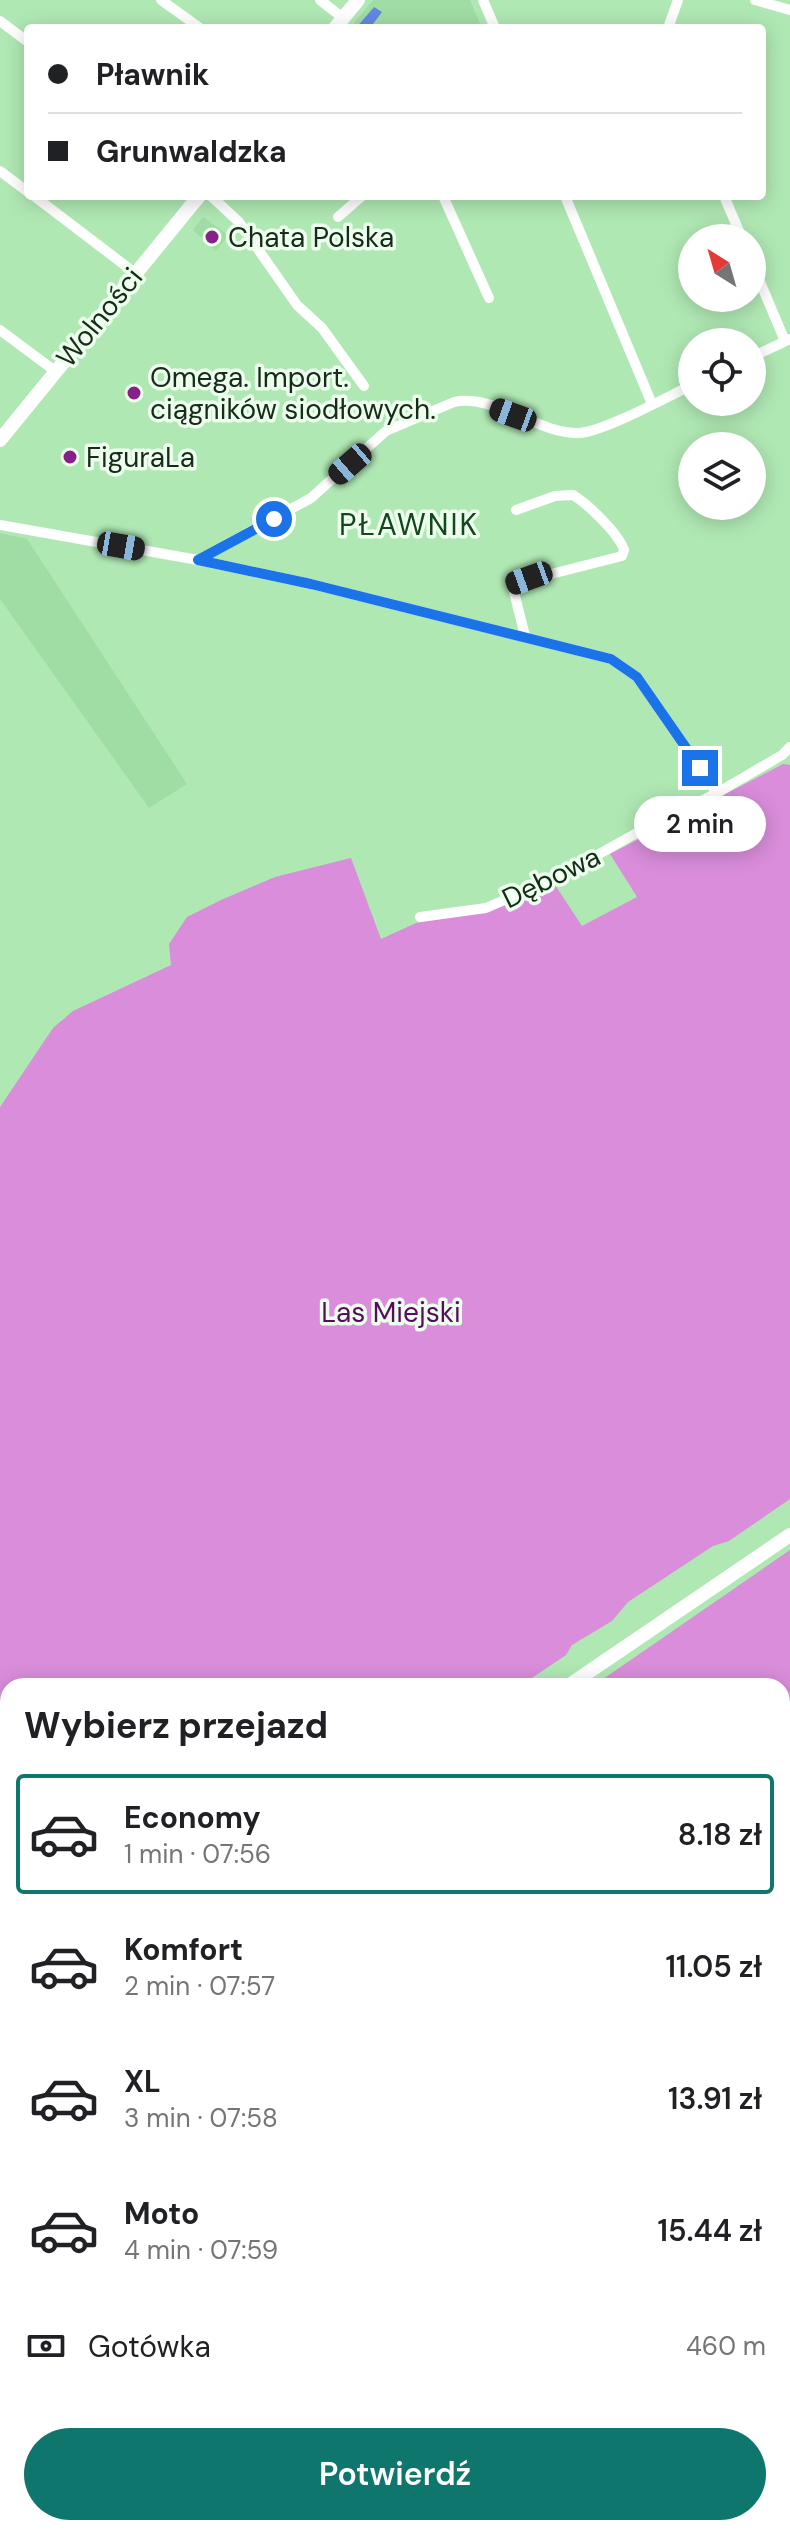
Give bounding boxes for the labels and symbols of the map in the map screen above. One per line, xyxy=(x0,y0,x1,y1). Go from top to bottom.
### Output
place label: Chata Polska xyxy=(228,219,394,256)
north arrow xyxy=(678,224,766,312)
marker: Chata Polska xyxy=(203,228,221,246)
street label: Wolności xyxy=(48,260,151,375)
place label: Omega. Import. ciągników siodłowych. xyxy=(150,359,436,428)
marker: Omega. Import. ciągników siodłowych. xyxy=(125,384,143,402)
car xyxy=(486,396,540,434)
place label: FiguraLa xyxy=(86,439,195,476)
car xyxy=(324,439,376,489)
marker: FiguraLa xyxy=(61,448,79,466)
route start xyxy=(256,501,292,537)
district label: PŁAWNIK xyxy=(339,505,479,544)
car xyxy=(95,530,147,562)
car xyxy=(502,559,556,597)
route end xyxy=(682,750,718,786)
callout: 2 min xyxy=(634,796,766,852)
street label: Dębowa xyxy=(496,838,606,917)
park label: Las Miejski xyxy=(321,1294,461,1331)

